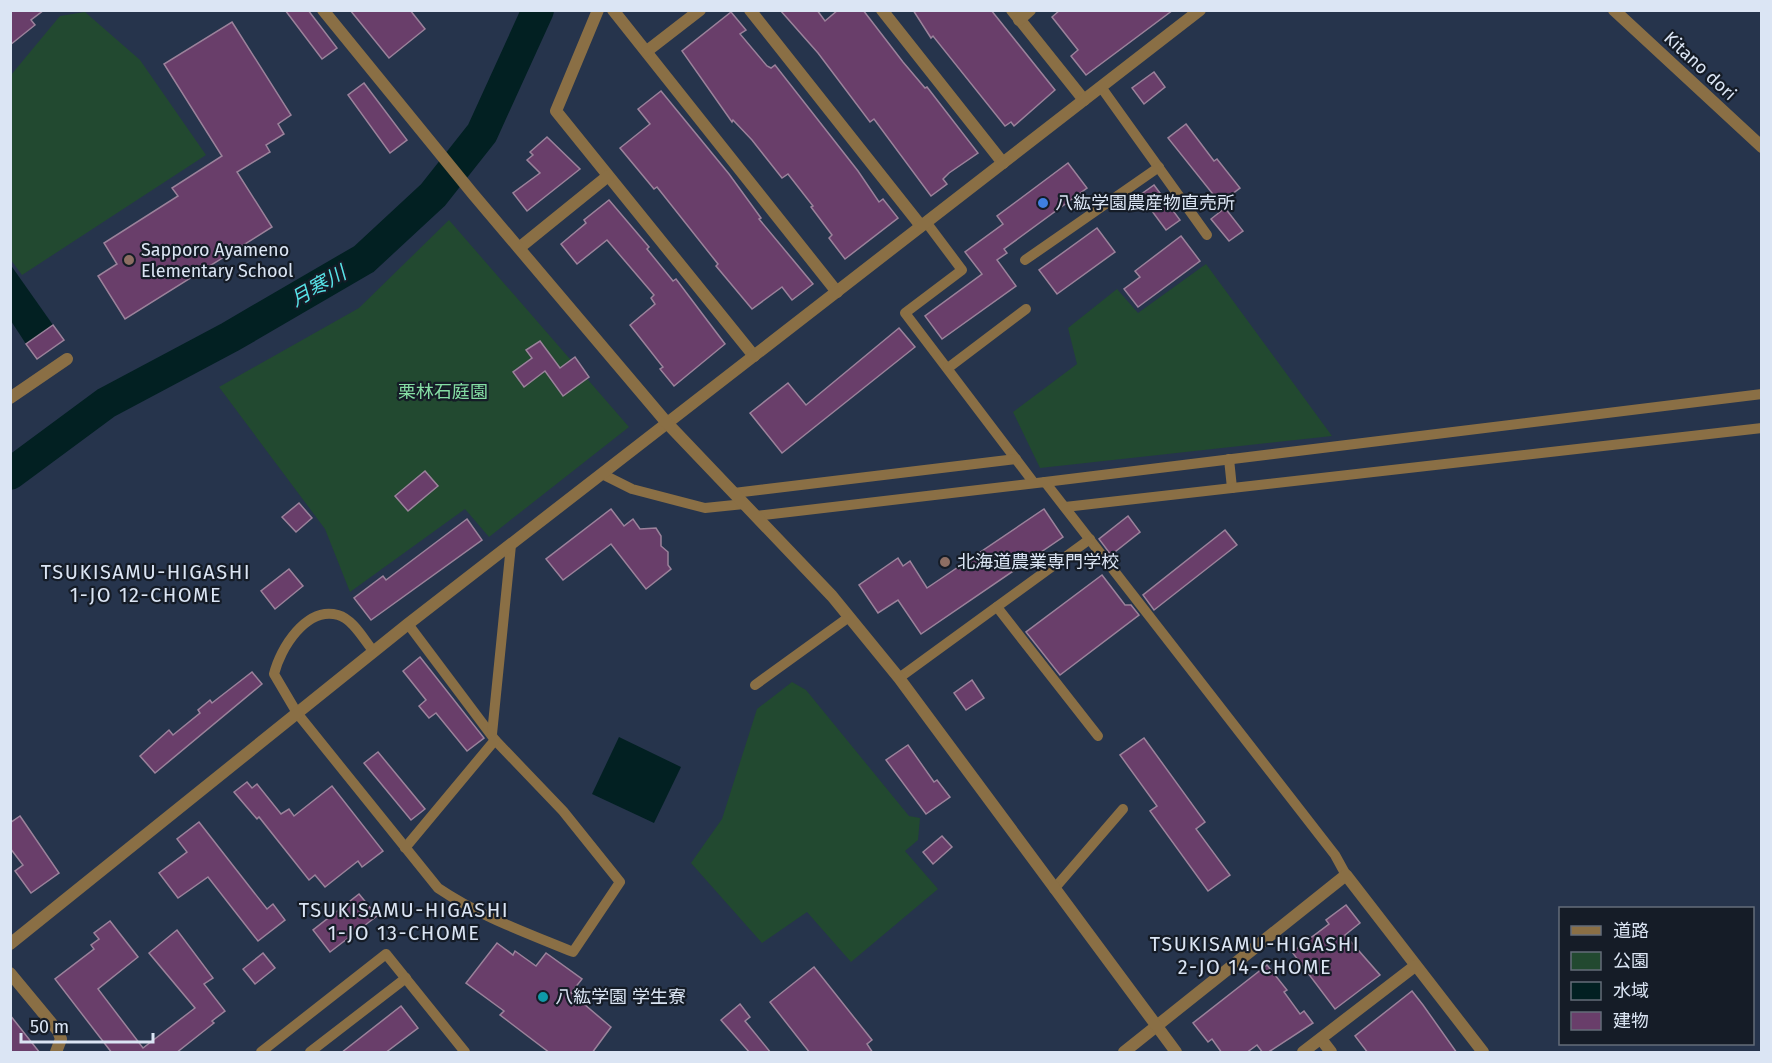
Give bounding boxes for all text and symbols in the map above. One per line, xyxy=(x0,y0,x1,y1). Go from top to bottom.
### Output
street label: Kitano dori xyxy=(1659,27,1741,105)
place label: 八紘学園農産物直売所 xyxy=(1055,192,1235,214)
marker: 八紘学園農産物直売所 xyxy=(1036,196,1050,210)
place label: Sapporo Ayameno Elementary School xyxy=(141,239,293,282)
marker: Sapporo Ayameno Elementary School xyxy=(122,253,136,267)
water label: 月寒川 xyxy=(286,260,352,311)
park label: 栗林石庭園 xyxy=(398,381,488,403)
place label: 北海道農業専門学校 xyxy=(957,551,1119,573)
marker: 北海道農業専門学校 xyxy=(938,555,952,569)
district label: TSUKISAMU-HIGASHI 1-JO 12-CHOME xyxy=(41,560,251,607)
district label: TSUKISAMU-HIGASHI 1-JO 13-CHOME xyxy=(299,898,509,945)
legend xyxy=(1559,907,1754,1045)
text: 道路 xyxy=(1613,920,1649,942)
district label: TSUKISAMU-HIGASHI 2-JO 14-CHOME xyxy=(1150,932,1360,979)
text: 公園 xyxy=(1613,950,1649,972)
text: 水域 xyxy=(1613,980,1649,1002)
place label: 八紘学園 学生寮 xyxy=(555,986,686,1008)
marker: 八紘学園 学生寮 xyxy=(536,990,550,1004)
scale bar xyxy=(21,1006,153,1044)
text: 建物 xyxy=(1613,1010,1649,1032)
text: 50 m xyxy=(30,1016,69,1038)

